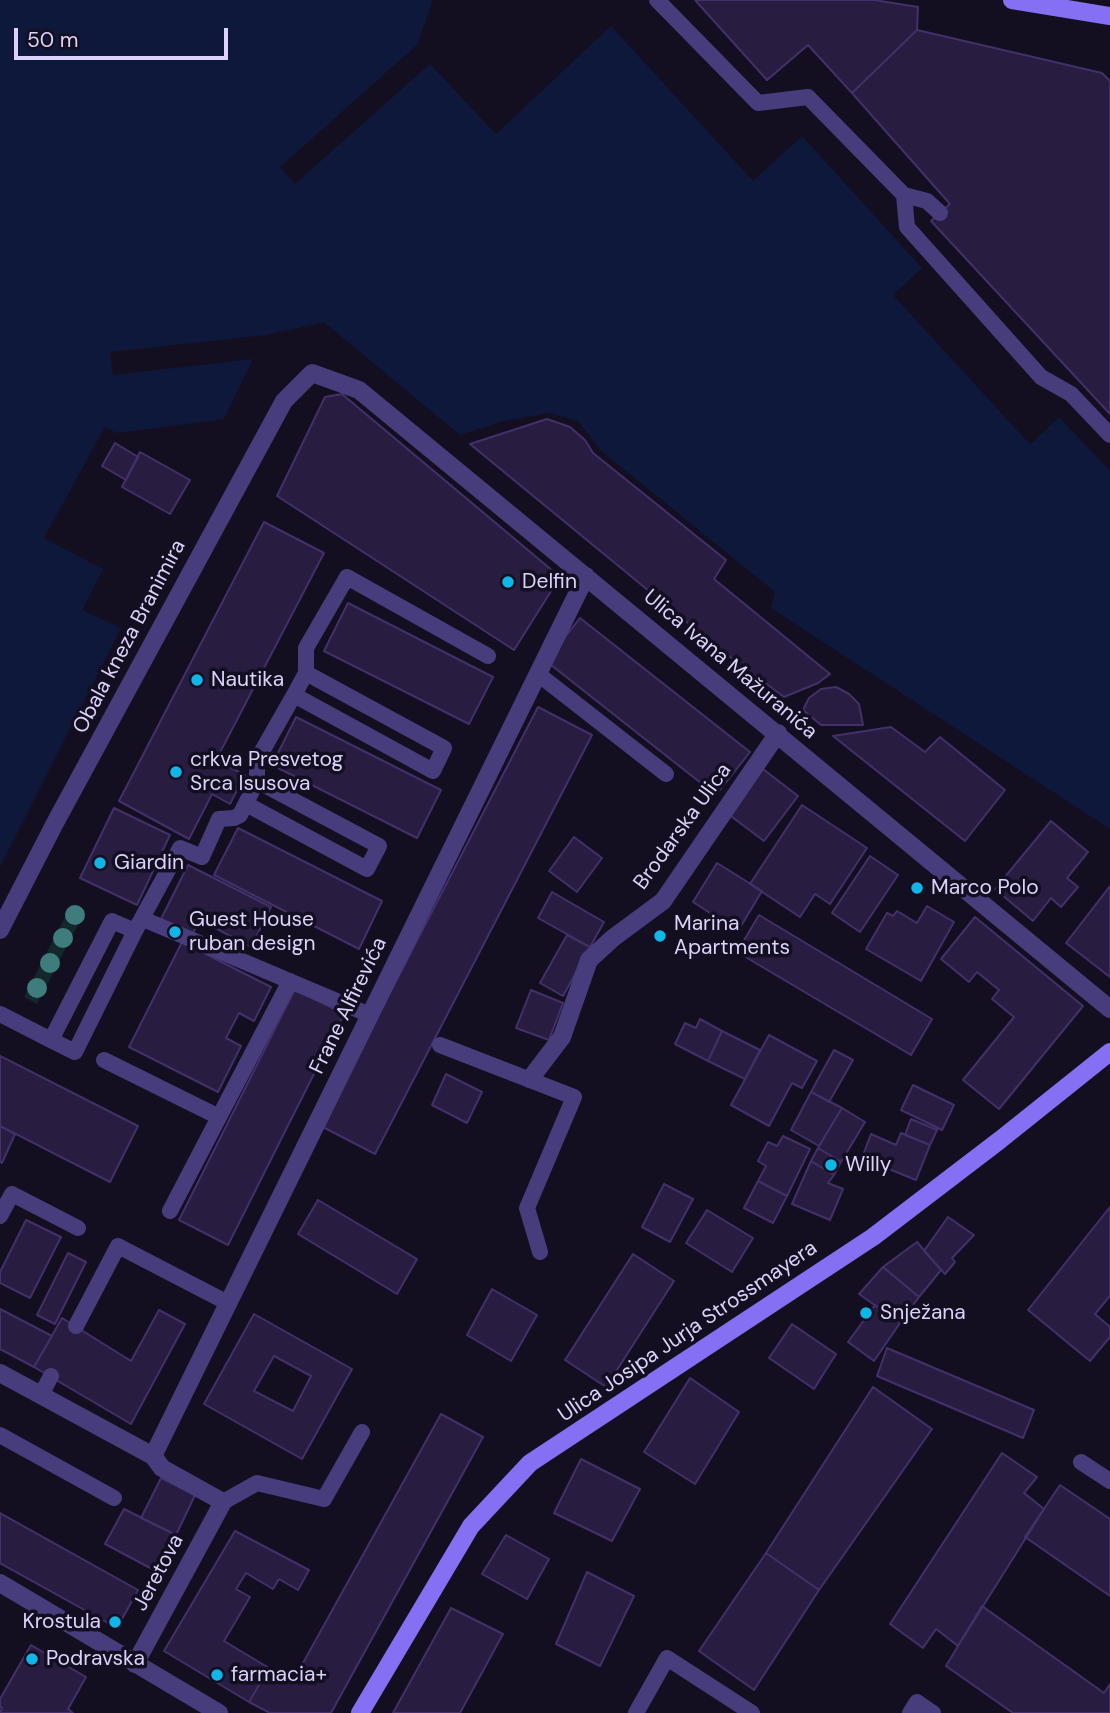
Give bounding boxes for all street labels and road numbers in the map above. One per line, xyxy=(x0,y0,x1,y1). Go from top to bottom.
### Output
street label: Obala kneza Branimira xyxy=(68,536,192,738)
street label: Ulica Ivana Mažuranića xyxy=(638,585,822,745)
street label: Brodarska Ulica xyxy=(629,759,737,895)
street label: Frane Alfirevića xyxy=(305,934,393,1078)
street label: Ulica Josipa Jurja Strossmayera xyxy=(554,1236,822,1428)
street label: Jeretova xyxy=(128,1530,190,1616)

